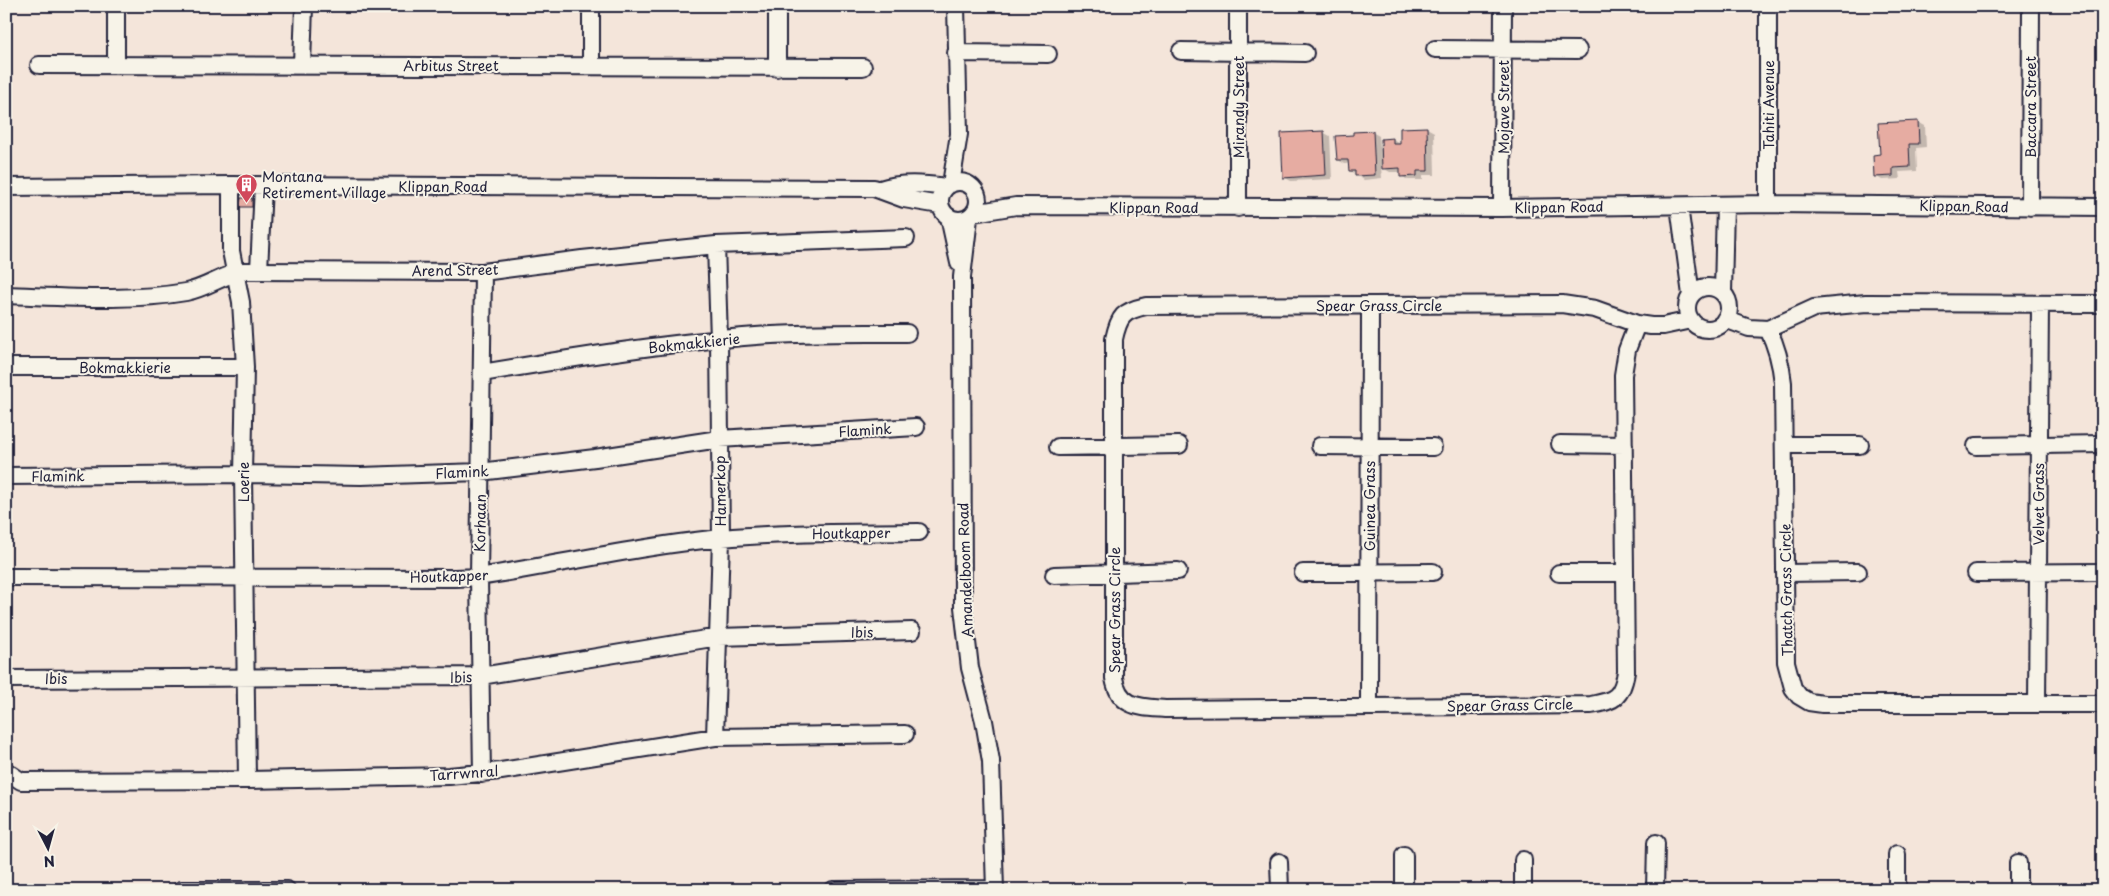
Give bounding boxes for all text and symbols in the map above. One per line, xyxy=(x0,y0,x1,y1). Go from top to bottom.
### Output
street label: Arbitus Street xyxy=(403,55,499,76)
street label: Mirandy Street xyxy=(1228,56,1249,158)
street label: Baccara Street xyxy=(2020,56,2041,158)
street label: Mojave Street xyxy=(1493,60,1514,154)
street label: Tahiti Avenue xyxy=(1758,60,1779,150)
place label: Montana Retirement Village xyxy=(262,166,386,203)
building icon: Montana Retirement Village xyxy=(234,172,258,203)
street label: Klippan Road xyxy=(398,176,488,197)
street label: Klippan Road xyxy=(1919,195,2009,217)
street label: Klippan Road xyxy=(1514,196,1604,218)
street label: Klippan Road xyxy=(1109,197,1199,218)
street label: Arend Street xyxy=(411,259,499,281)
street label: Spear Grass Circle xyxy=(1316,295,1442,316)
street label: Bokmakkierie xyxy=(647,328,741,358)
street label: Bokmakkierie xyxy=(79,357,171,378)
street label: Flamink xyxy=(838,418,893,442)
street label: Hamerkop xyxy=(709,456,731,526)
street label: Flamink xyxy=(435,460,490,484)
street label: Guinea Grass xyxy=(1359,460,1380,551)
street label: Loerie xyxy=(233,462,254,502)
street label: Velvet Grass xyxy=(2028,462,2049,545)
street label: Flamink xyxy=(31,465,85,487)
street label: Korhaan xyxy=(469,494,491,552)
street label: Amandelboom Road xyxy=(952,502,978,638)
street label: Houtkapper xyxy=(812,522,891,544)
street label: Thatch Grass Circle xyxy=(1774,523,1798,657)
street label: Spear Grass Circle xyxy=(1104,547,1125,673)
street label: Houtkapper xyxy=(409,564,489,588)
street label: Ibis xyxy=(851,621,873,643)
street label: Ibis xyxy=(449,666,473,688)
street label: Ibis xyxy=(45,668,67,689)
street label: Spear Grass Circle xyxy=(1447,693,1574,717)
street label: Tarrwnral xyxy=(429,760,499,786)
north arrow xyxy=(22,824,72,874)
text: N xyxy=(43,850,56,872)

